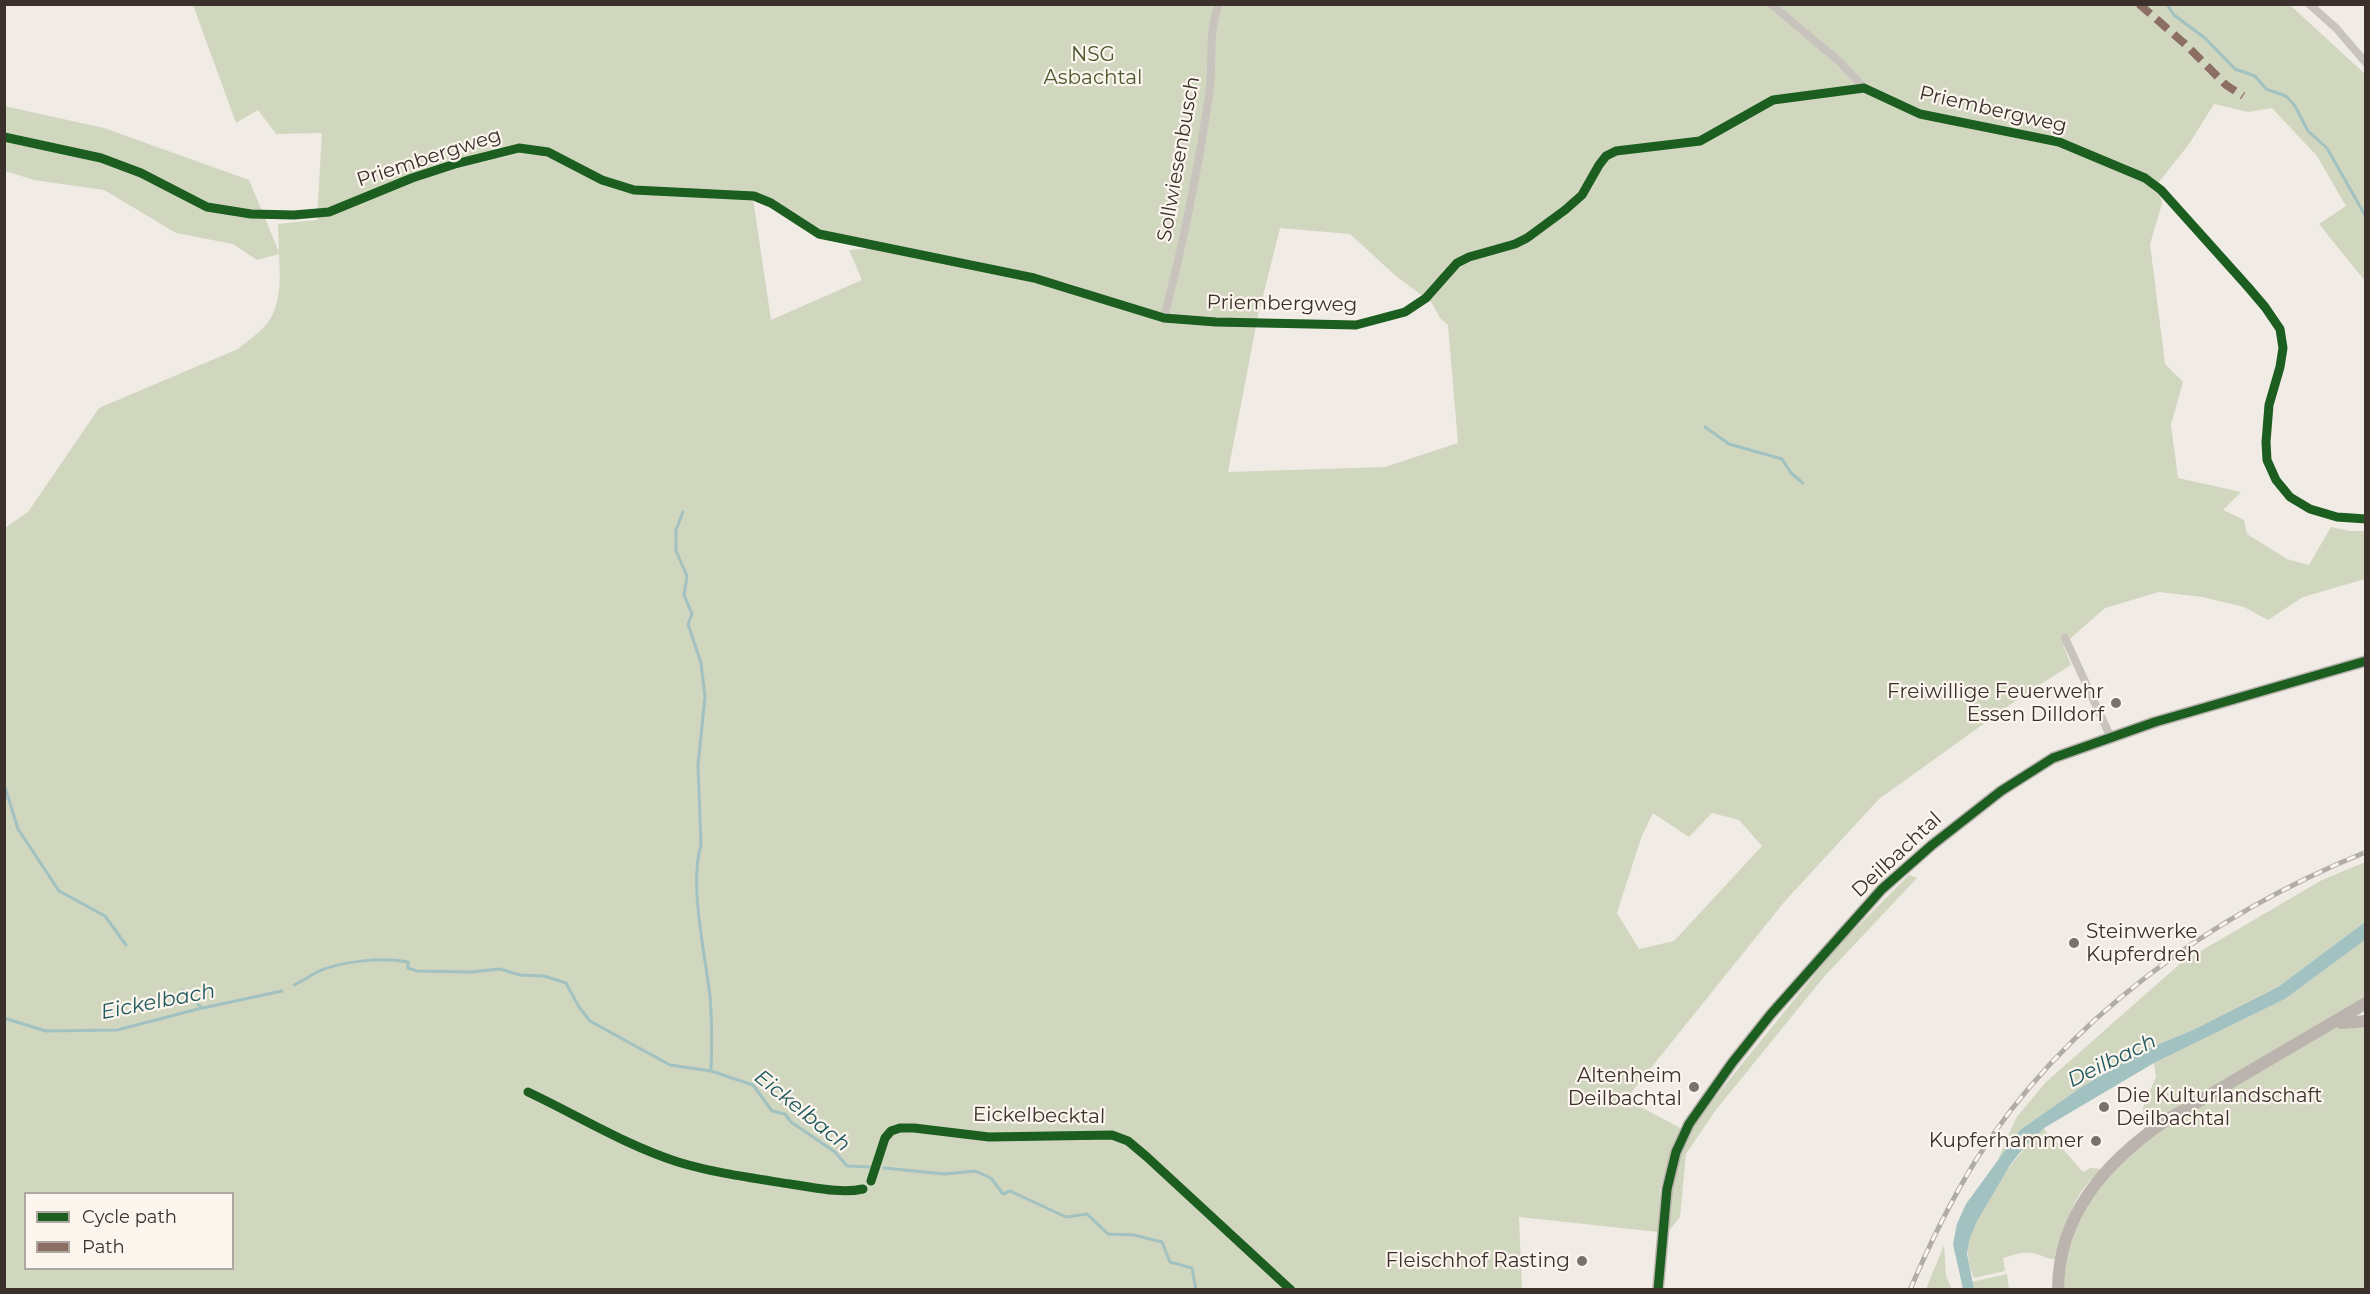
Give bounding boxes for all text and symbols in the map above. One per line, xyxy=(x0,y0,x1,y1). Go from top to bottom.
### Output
park label: NSG Asbachtal xyxy=(1044,43,1142,90)
street label: Sollwiesenbusch xyxy=(1153,74,1205,244)
street label: Priembergweg xyxy=(1917,81,2069,139)
street label: Priembergweg xyxy=(354,123,504,193)
street label: Priembergweg xyxy=(1206,291,1358,317)
place label: Freiwillige Feuerwehr Essen Dilldorf xyxy=(1887,680,2104,727)
marker: Freiwillige Feuerwehr Essen Dilldorf xyxy=(2109,696,2123,710)
street label: Deilbachtal xyxy=(1847,807,1947,903)
place label: Steinwerke Kupferdreh xyxy=(2086,920,2200,967)
marker: Steinwerke Kupferdreh xyxy=(2067,936,2081,950)
water label: Eickelbach xyxy=(99,979,217,1025)
water label: Deilbach xyxy=(2063,1029,2161,1093)
place label: Altenheim Deilbachtal xyxy=(1568,1064,1682,1111)
water label: Eickelbach xyxy=(749,1065,855,1157)
marker: Altenheim Deilbachtal xyxy=(1687,1080,1701,1094)
place label: Die Kulturlandschaft Deilbachtal xyxy=(2116,1084,2322,1131)
marker: Die Kulturlandschaft Deilbachtal xyxy=(2097,1100,2111,1114)
street label: Eickelbecktal xyxy=(973,1103,1105,1129)
place label: Kupferhammer xyxy=(1929,1129,2084,1153)
marker: Kupferhammer xyxy=(2089,1134,2103,1148)
legend xyxy=(24,1192,234,1270)
text: Cycle path xyxy=(82,1206,177,1228)
text: Path xyxy=(82,1236,125,1258)
place label: Fleischhof Rasting xyxy=(1385,1249,1570,1273)
marker: Fleischhof Rasting xyxy=(1575,1254,1589,1268)

